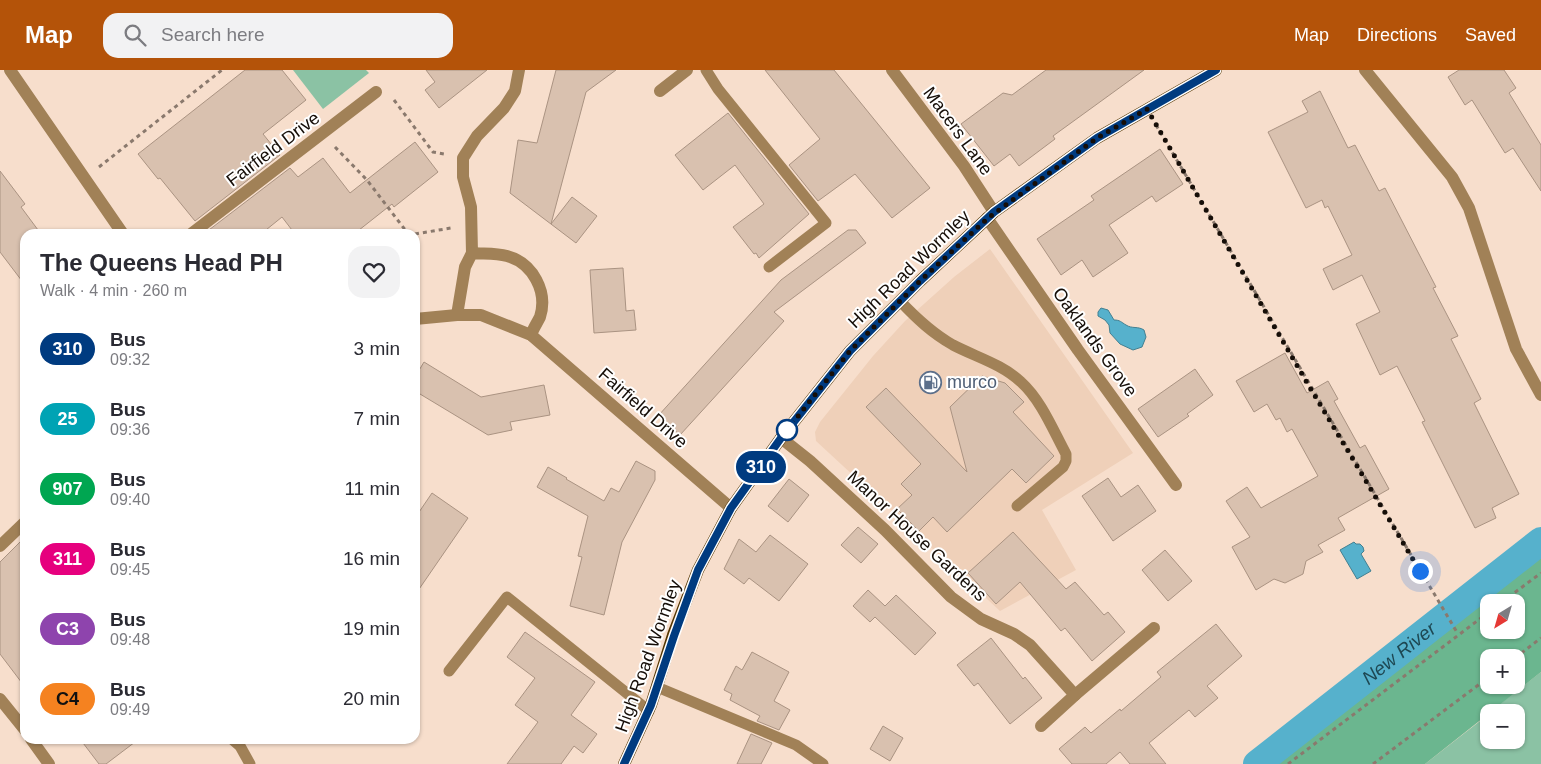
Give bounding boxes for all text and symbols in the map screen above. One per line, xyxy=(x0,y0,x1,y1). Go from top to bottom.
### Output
search box xyxy=(103,13,453,58)
text: Map xyxy=(25,21,73,48)
icon: search xyxy=(121,21,149,49)
text: Search here xyxy=(161,24,265,45)
text: Map xyxy=(1294,25,1329,45)
text: Directions xyxy=(1357,25,1437,45)
text: Saved xyxy=(1465,25,1516,45)
street label: Macers Lane xyxy=(919,83,997,179)
street label: Fairfield Drive xyxy=(223,108,323,190)
street label: High Road Wormley xyxy=(844,206,974,332)
button: heart xyxy=(348,246,400,298)
text: The Queens Head PH xyxy=(40,249,283,276)
text: Walk · 4 min · 260 m xyxy=(40,282,187,299)
street label: Oaklands Grove xyxy=(1049,284,1141,400)
text: Bus xyxy=(110,329,146,350)
text: 3 min xyxy=(354,338,400,359)
text: 310 xyxy=(52,339,83,359)
text: 09:32 xyxy=(110,351,150,368)
street label: Fairfield Drive xyxy=(595,364,691,452)
fuel station icon: murco xyxy=(919,370,943,394)
place label: murco xyxy=(947,372,997,392)
text: Bus xyxy=(110,399,146,420)
text: 7 min xyxy=(354,408,400,429)
text: 25 xyxy=(57,409,78,429)
unlabelled marker xyxy=(776,419,798,441)
text: 09:36 xyxy=(110,421,150,438)
line badge: 310 xyxy=(732,451,790,483)
text: 310 xyxy=(746,457,776,477)
street label: Manor House Gardens xyxy=(844,467,990,605)
text: Bus xyxy=(110,469,146,490)
text: 11 min xyxy=(344,478,400,499)
text: 907 xyxy=(52,479,83,499)
text: 09:40 xyxy=(110,491,150,508)
text: Bus xyxy=(110,539,146,560)
text: 16 min xyxy=(343,548,400,569)
text: 311 xyxy=(53,549,82,569)
your location xyxy=(1408,559,1433,584)
text: 09:45 xyxy=(110,561,150,578)
street label: High Road Wormley xyxy=(611,577,685,735)
north arrow xyxy=(1480,594,1525,639)
map controls xyxy=(1480,594,1525,749)
text: Bus xyxy=(110,609,146,630)
water label: New River xyxy=(1358,617,1440,689)
text: 19 min xyxy=(343,618,400,639)
text: C3 xyxy=(56,619,79,639)
text: 09:48 xyxy=(110,631,150,648)
button: + xyxy=(1480,649,1525,694)
text: Bus xyxy=(110,679,146,700)
text: 20 min xyxy=(343,688,400,709)
text: C4 xyxy=(56,689,79,709)
text: 09:49 xyxy=(110,701,150,718)
button: − xyxy=(1480,704,1525,749)

